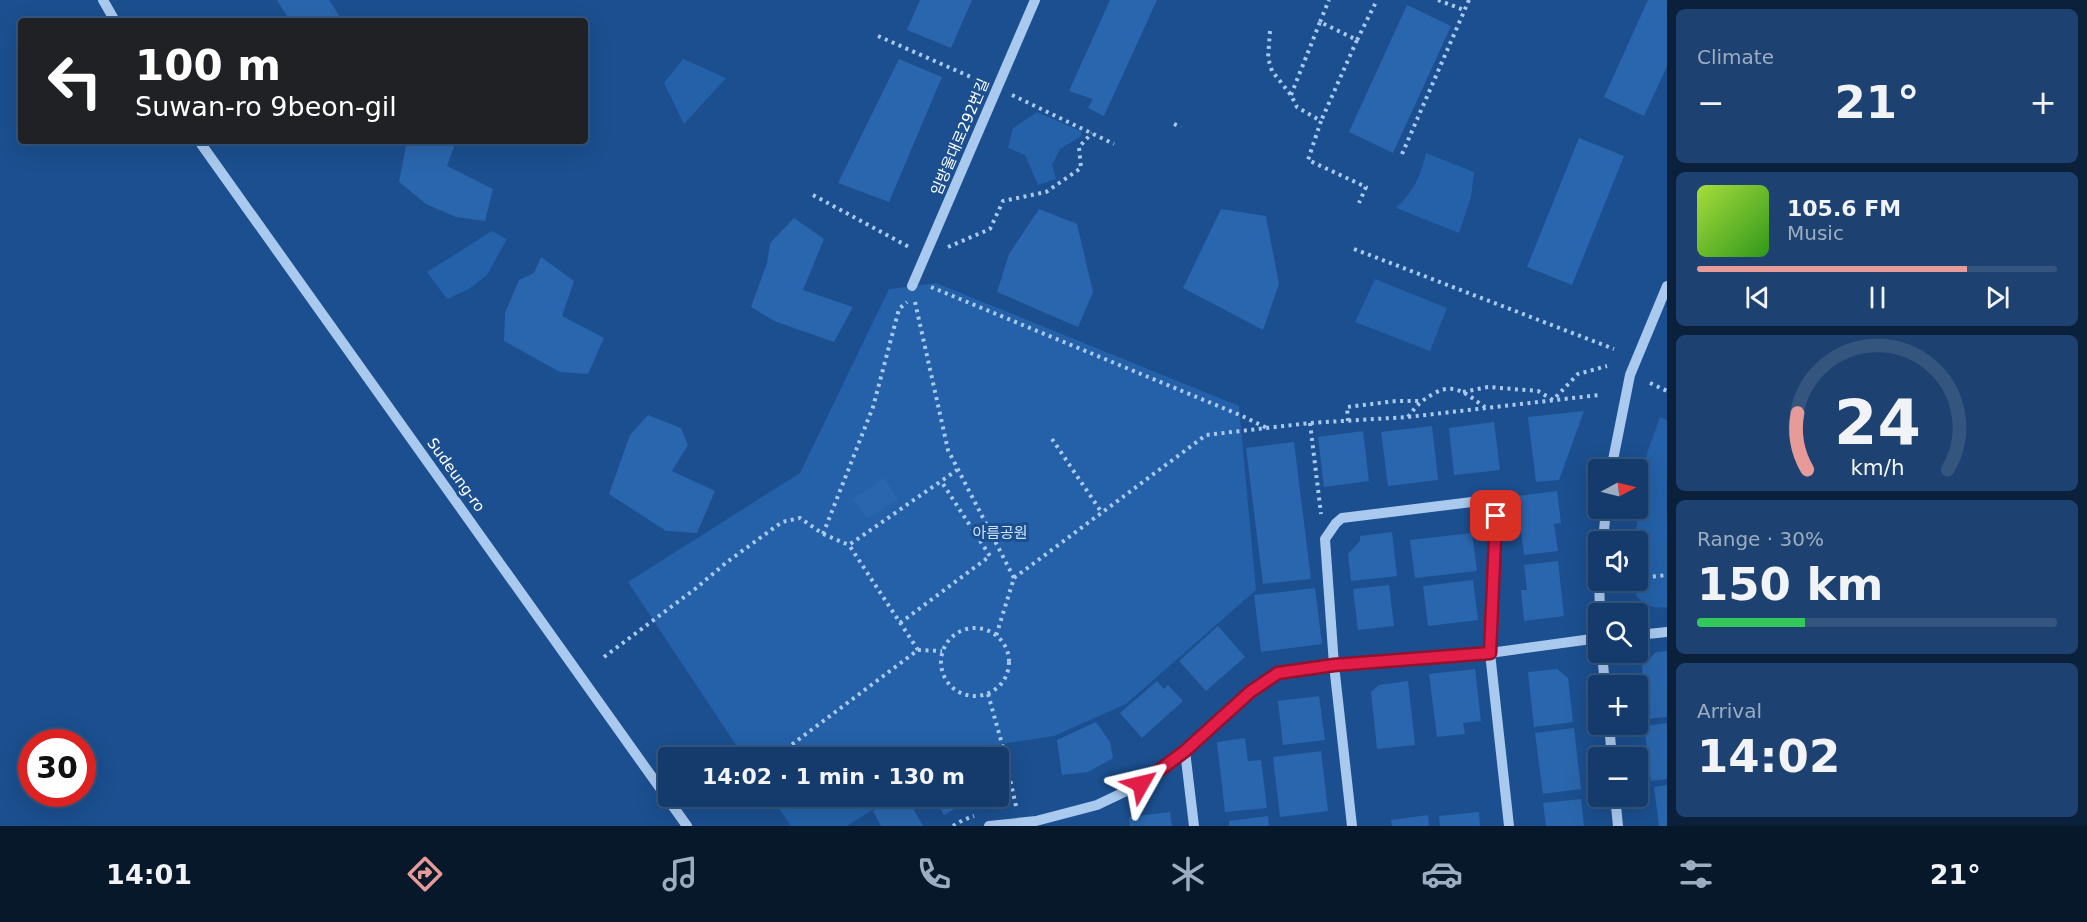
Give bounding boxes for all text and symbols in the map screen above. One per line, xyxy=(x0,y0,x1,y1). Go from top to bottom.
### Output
text: 100 m xyxy=(135,41,281,90)
icon: left xyxy=(36,42,114,120)
text: Climate xyxy=(1697,45,1774,69)
street label: 임방울대로292번길 xyxy=(927,76,993,198)
text: 21° xyxy=(1834,76,1920,129)
text: − xyxy=(1697,83,1725,122)
text: + xyxy=(2029,83,2057,122)
text: Suwan-ro 9beon-gil xyxy=(135,91,397,122)
text: 105.6 FM xyxy=(1787,196,1901,221)
text: Music xyxy=(1787,221,1844,245)
icon: previous xyxy=(1741,281,1774,314)
icon: pause xyxy=(1861,281,1894,314)
icon: next xyxy=(1981,281,2014,314)
text: 24 xyxy=(1834,386,1920,459)
street label: Sudeung-ro xyxy=(423,435,489,515)
text: km/h xyxy=(1850,455,1904,480)
north arrow xyxy=(1588,459,1648,519)
map controls xyxy=(1588,459,1648,807)
pin xyxy=(1470,490,1521,541)
icon: arrive xyxy=(1479,499,1512,532)
park label: 아름공원 xyxy=(972,524,1028,542)
text: Range · 30% xyxy=(1697,527,1824,551)
button: sound xyxy=(1588,531,1648,591)
text: 150 km xyxy=(1697,558,1883,611)
button: search xyxy=(1588,603,1648,663)
button: + xyxy=(1588,675,1648,735)
text: Arrival xyxy=(1697,699,1762,723)
speed limit sign: 30 xyxy=(18,729,96,807)
text: 14:02 xyxy=(1697,730,1840,783)
button: − xyxy=(1588,747,1648,807)
position arrow xyxy=(1109,752,1173,816)
text: 14:02 · 1 min · 130 m xyxy=(702,764,965,789)
icon: directions xyxy=(404,853,446,895)
icon: music xyxy=(659,853,701,895)
icon: phone xyxy=(913,853,955,895)
icon: climate xyxy=(1167,853,1209,895)
icon: car xyxy=(1421,853,1463,895)
icon: filters xyxy=(1675,853,1717,895)
text: 14:01 xyxy=(106,859,192,890)
text: 21° xyxy=(1930,859,1981,890)

